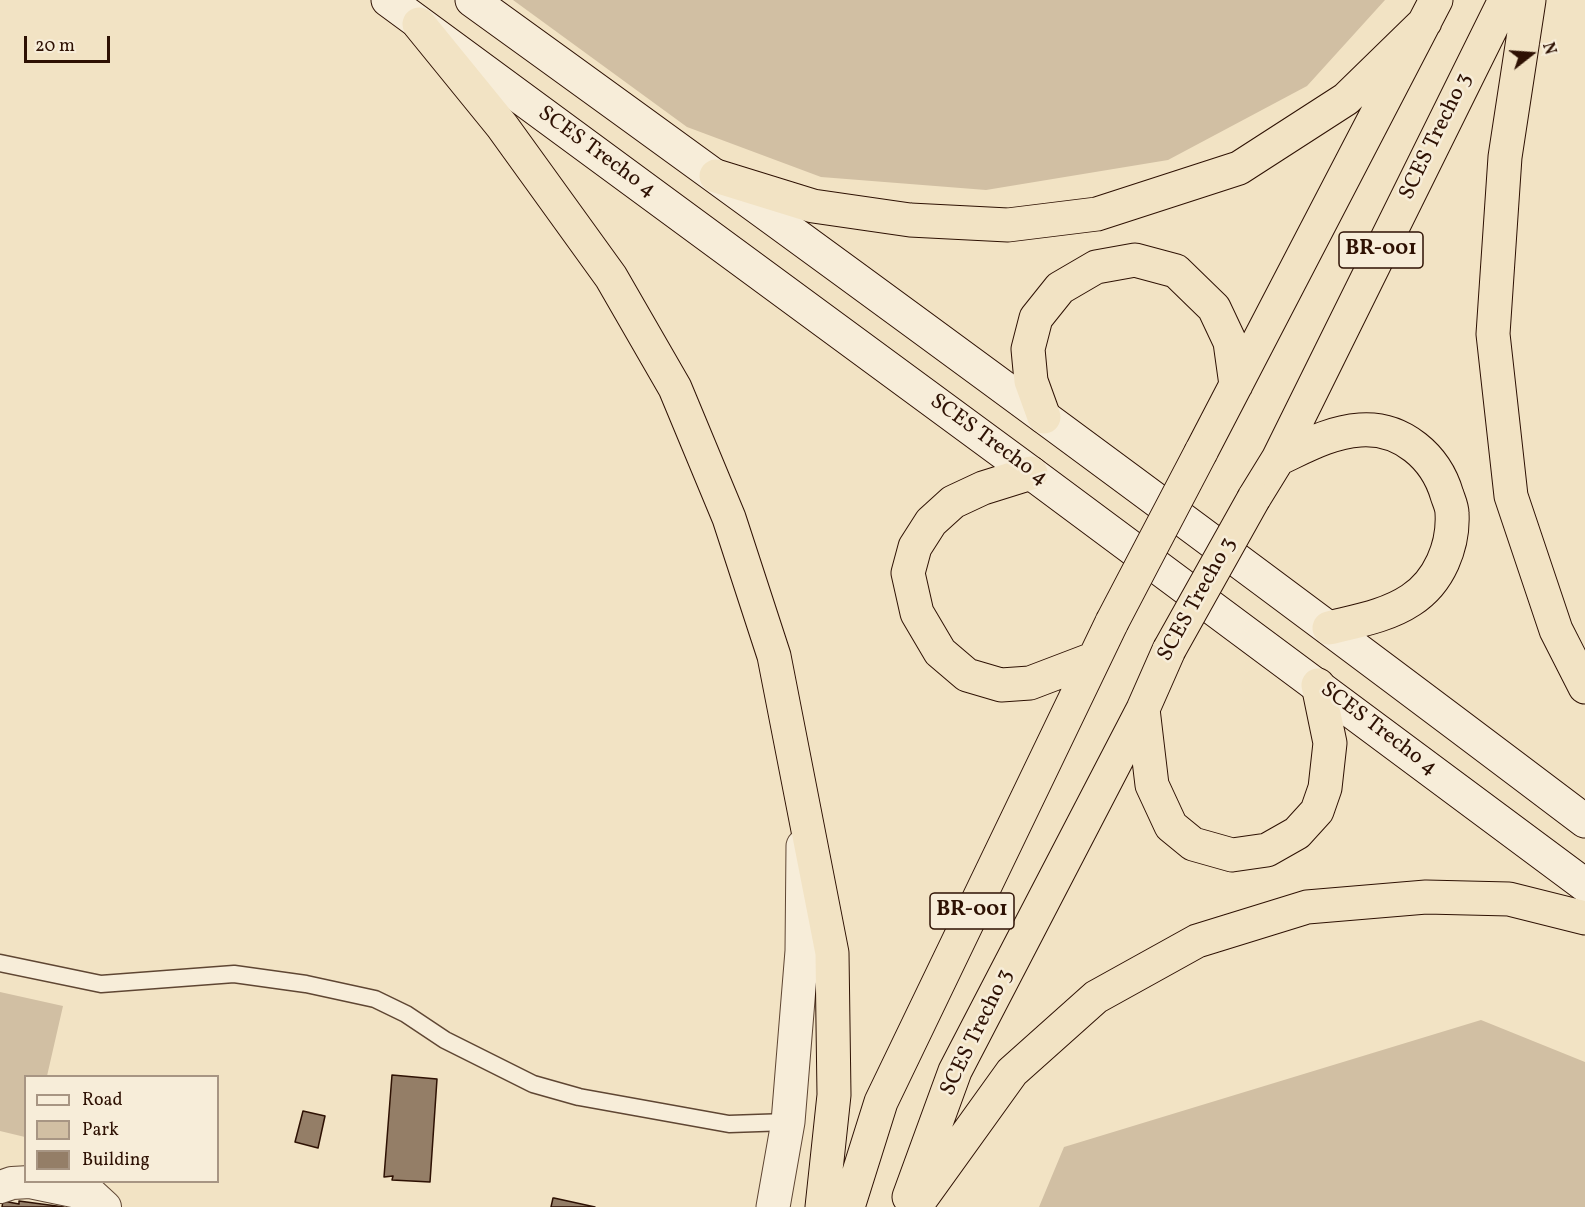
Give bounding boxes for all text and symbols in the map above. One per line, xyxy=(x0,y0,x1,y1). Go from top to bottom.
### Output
scale bar xyxy=(27,24,112,62)
north arrow xyxy=(1501,24,1561,84)
text: 20 m xyxy=(35,34,75,59)
text: N xyxy=(1536,40,1560,58)
street label: SCES Trecho 3 xyxy=(1395,69,1479,205)
street label: SCES Trecho 4 xyxy=(532,101,660,205)
road number: BR-001 xyxy=(1339,232,1423,268)
street label: SCES Trecho 4 xyxy=(924,389,1052,493)
street label: SCES Trecho 3 xyxy=(1153,533,1243,667)
street label: SCES Trecho 4 xyxy=(1314,677,1442,783)
road number: BR-001 xyxy=(930,893,1014,929)
street label: SCES Trecho 3 xyxy=(936,965,1020,1101)
legend xyxy=(24,1075,219,1183)
text: Road xyxy=(82,1088,123,1113)
text: Park xyxy=(82,1118,119,1143)
text: Building xyxy=(82,1148,150,1173)

